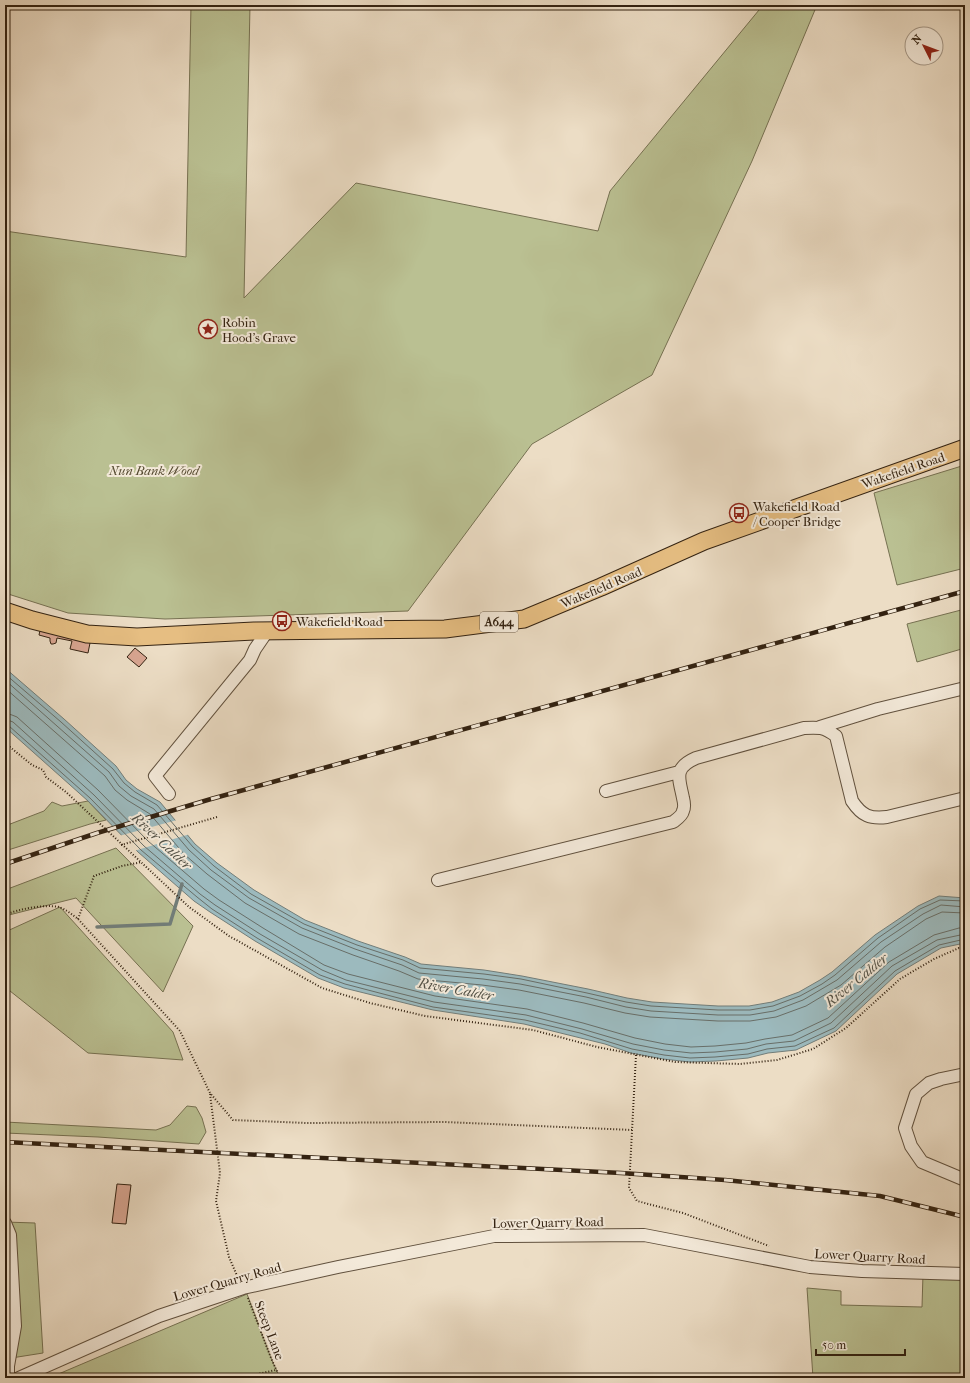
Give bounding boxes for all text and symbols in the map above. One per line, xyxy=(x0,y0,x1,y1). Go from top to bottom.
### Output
north arrow xyxy=(904,26,944,66)
text: N xyxy=(909,32,925,47)
place label: Robin Hood's Grave xyxy=(222,315,296,345)
place icon: Robin Hood's Grave xyxy=(197,318,219,340)
street label: Wakefield Road xyxy=(859,449,947,492)
park label: Nun Bank Wood xyxy=(108,463,201,478)
place label: Wakefield Road / Cooper Bridge xyxy=(752,499,841,529)
bus stop icon: Wakefield Road / Cooper Bridge xyxy=(728,502,750,524)
street label: Wakefield Road xyxy=(557,563,645,612)
bus stop icon: Wakefield Road xyxy=(271,610,293,632)
road number: A644 xyxy=(480,612,518,632)
place label: Wakefield Road xyxy=(295,614,384,629)
water label: River Calder xyxy=(127,809,196,875)
water label: River Calder xyxy=(821,949,892,1011)
water label: River Calder xyxy=(416,974,496,1005)
street label: Lower Quarry Road xyxy=(492,1214,605,1231)
street label: Lower Quarry Road xyxy=(814,1246,927,1267)
street label: Lower Quarry Road xyxy=(171,1259,284,1304)
street label: Steep Lane xyxy=(251,1299,288,1362)
scale bar xyxy=(816,1331,905,1357)
text: 50 m xyxy=(822,1338,846,1352)

